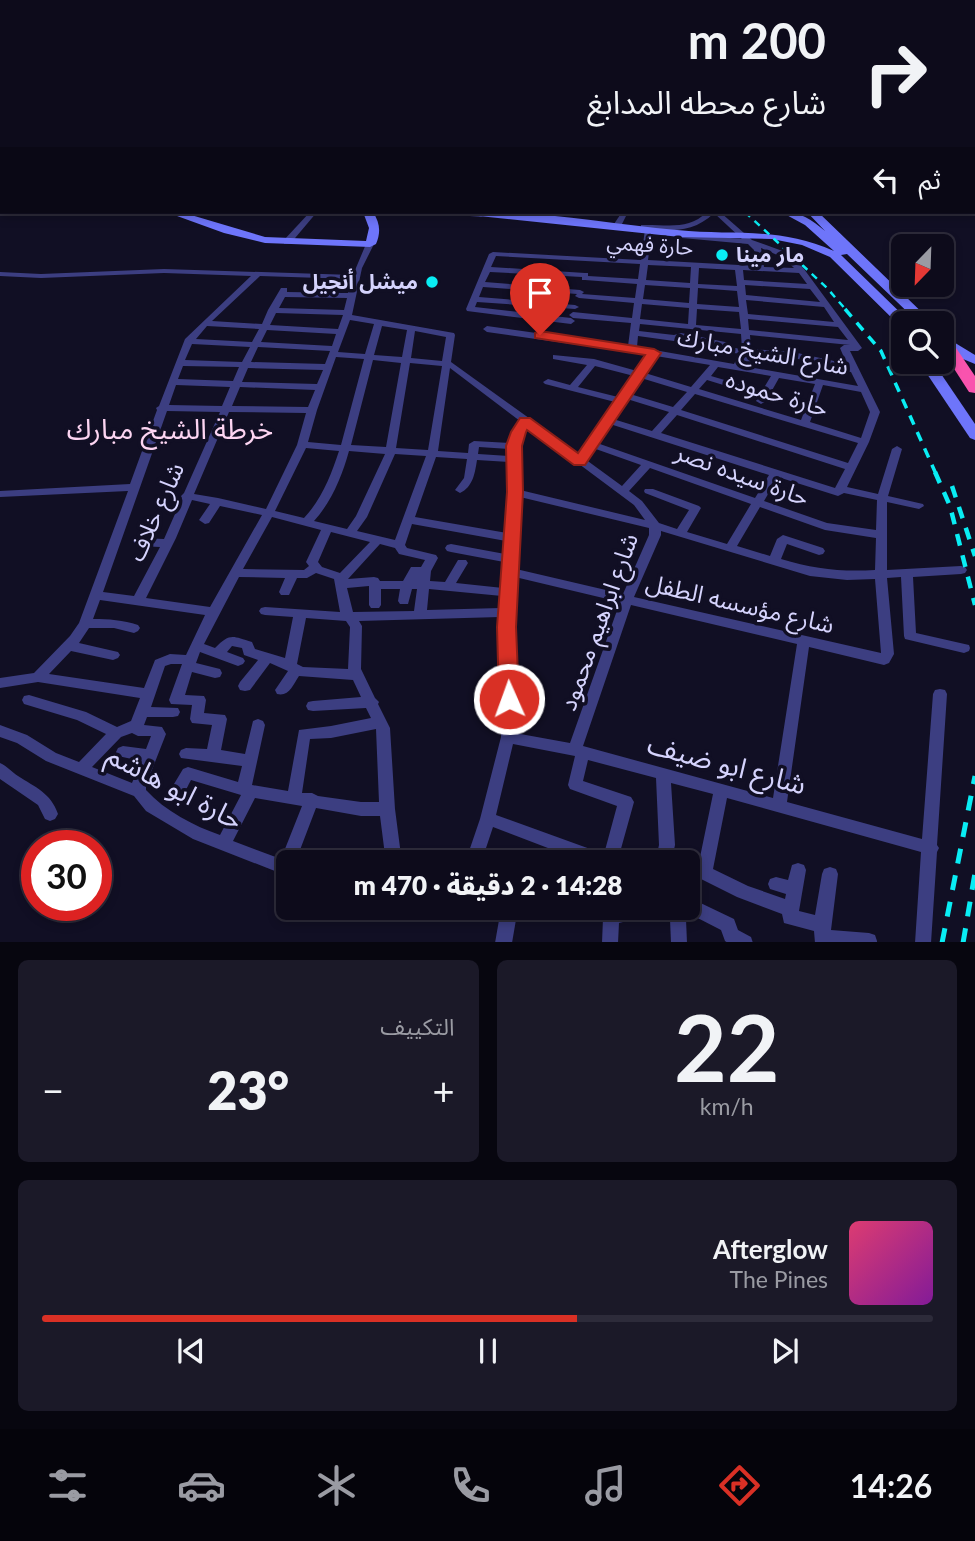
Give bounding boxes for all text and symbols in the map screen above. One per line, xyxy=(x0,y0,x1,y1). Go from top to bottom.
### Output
text: 200 m xyxy=(688,11,826,69)
icon: right xyxy=(850,28,941,119)
text: شارع محطه المدابغ xyxy=(587,82,826,121)
icon: left xyxy=(867,161,905,199)
text: ثم xyxy=(919,163,941,195)
street label: حارة فهمي xyxy=(606,228,694,264)
north arrow xyxy=(891,234,954,298)
map controls xyxy=(891,234,954,374)
place label: مار مينا xyxy=(736,241,804,267)
marker: مار مينا xyxy=(714,247,730,263)
pin xyxy=(510,263,570,335)
place label: ميشل أنجيل xyxy=(303,268,418,294)
marker: ميشل أنجيل xyxy=(424,274,440,290)
icon: arrive xyxy=(521,274,559,312)
button: search xyxy=(891,311,954,374)
street label: شارع الشيخ مبارك xyxy=(675,321,851,384)
street label: حارة حموده xyxy=(723,363,832,423)
district label: خرطة الشيخ مبارك xyxy=(67,411,273,450)
street label: حارة سيده نصر xyxy=(671,436,813,512)
street label: شارع خلاف xyxy=(120,458,193,567)
street label: شارع ابراهيم محمود xyxy=(552,529,647,715)
street label: شارع مؤسسه الطفل xyxy=(643,567,837,642)
position arrow xyxy=(472,662,546,736)
street label: شارع ابو ضيف xyxy=(643,726,810,805)
street label: حارة ابو هاشم xyxy=(99,736,249,841)
speed limit sign: 30 xyxy=(21,830,112,921)
text: 14:28 · 2 دقيقة · 470 m xyxy=(354,869,622,901)
text: 22 xyxy=(674,992,780,1101)
text: التكييف xyxy=(380,1012,455,1040)
text: 23° xyxy=(207,1059,289,1121)
text: − xyxy=(42,1067,64,1113)
text: + xyxy=(432,1067,454,1113)
text: km/h xyxy=(700,1092,754,1120)
text: Afterglow xyxy=(713,1233,828,1265)
text: The Pines xyxy=(730,1265,828,1293)
icon: previous xyxy=(172,1332,210,1370)
icon: pause xyxy=(469,1332,507,1370)
icon: next xyxy=(766,1332,804,1370)
icon: filters xyxy=(43,1461,92,1510)
icon: car xyxy=(177,1461,226,1510)
icon: climate xyxy=(312,1461,361,1510)
icon: phone xyxy=(446,1461,495,1510)
icon: music xyxy=(581,1461,630,1510)
icon: directions xyxy=(715,1461,764,1510)
text: 14:26 xyxy=(850,1466,932,1505)

